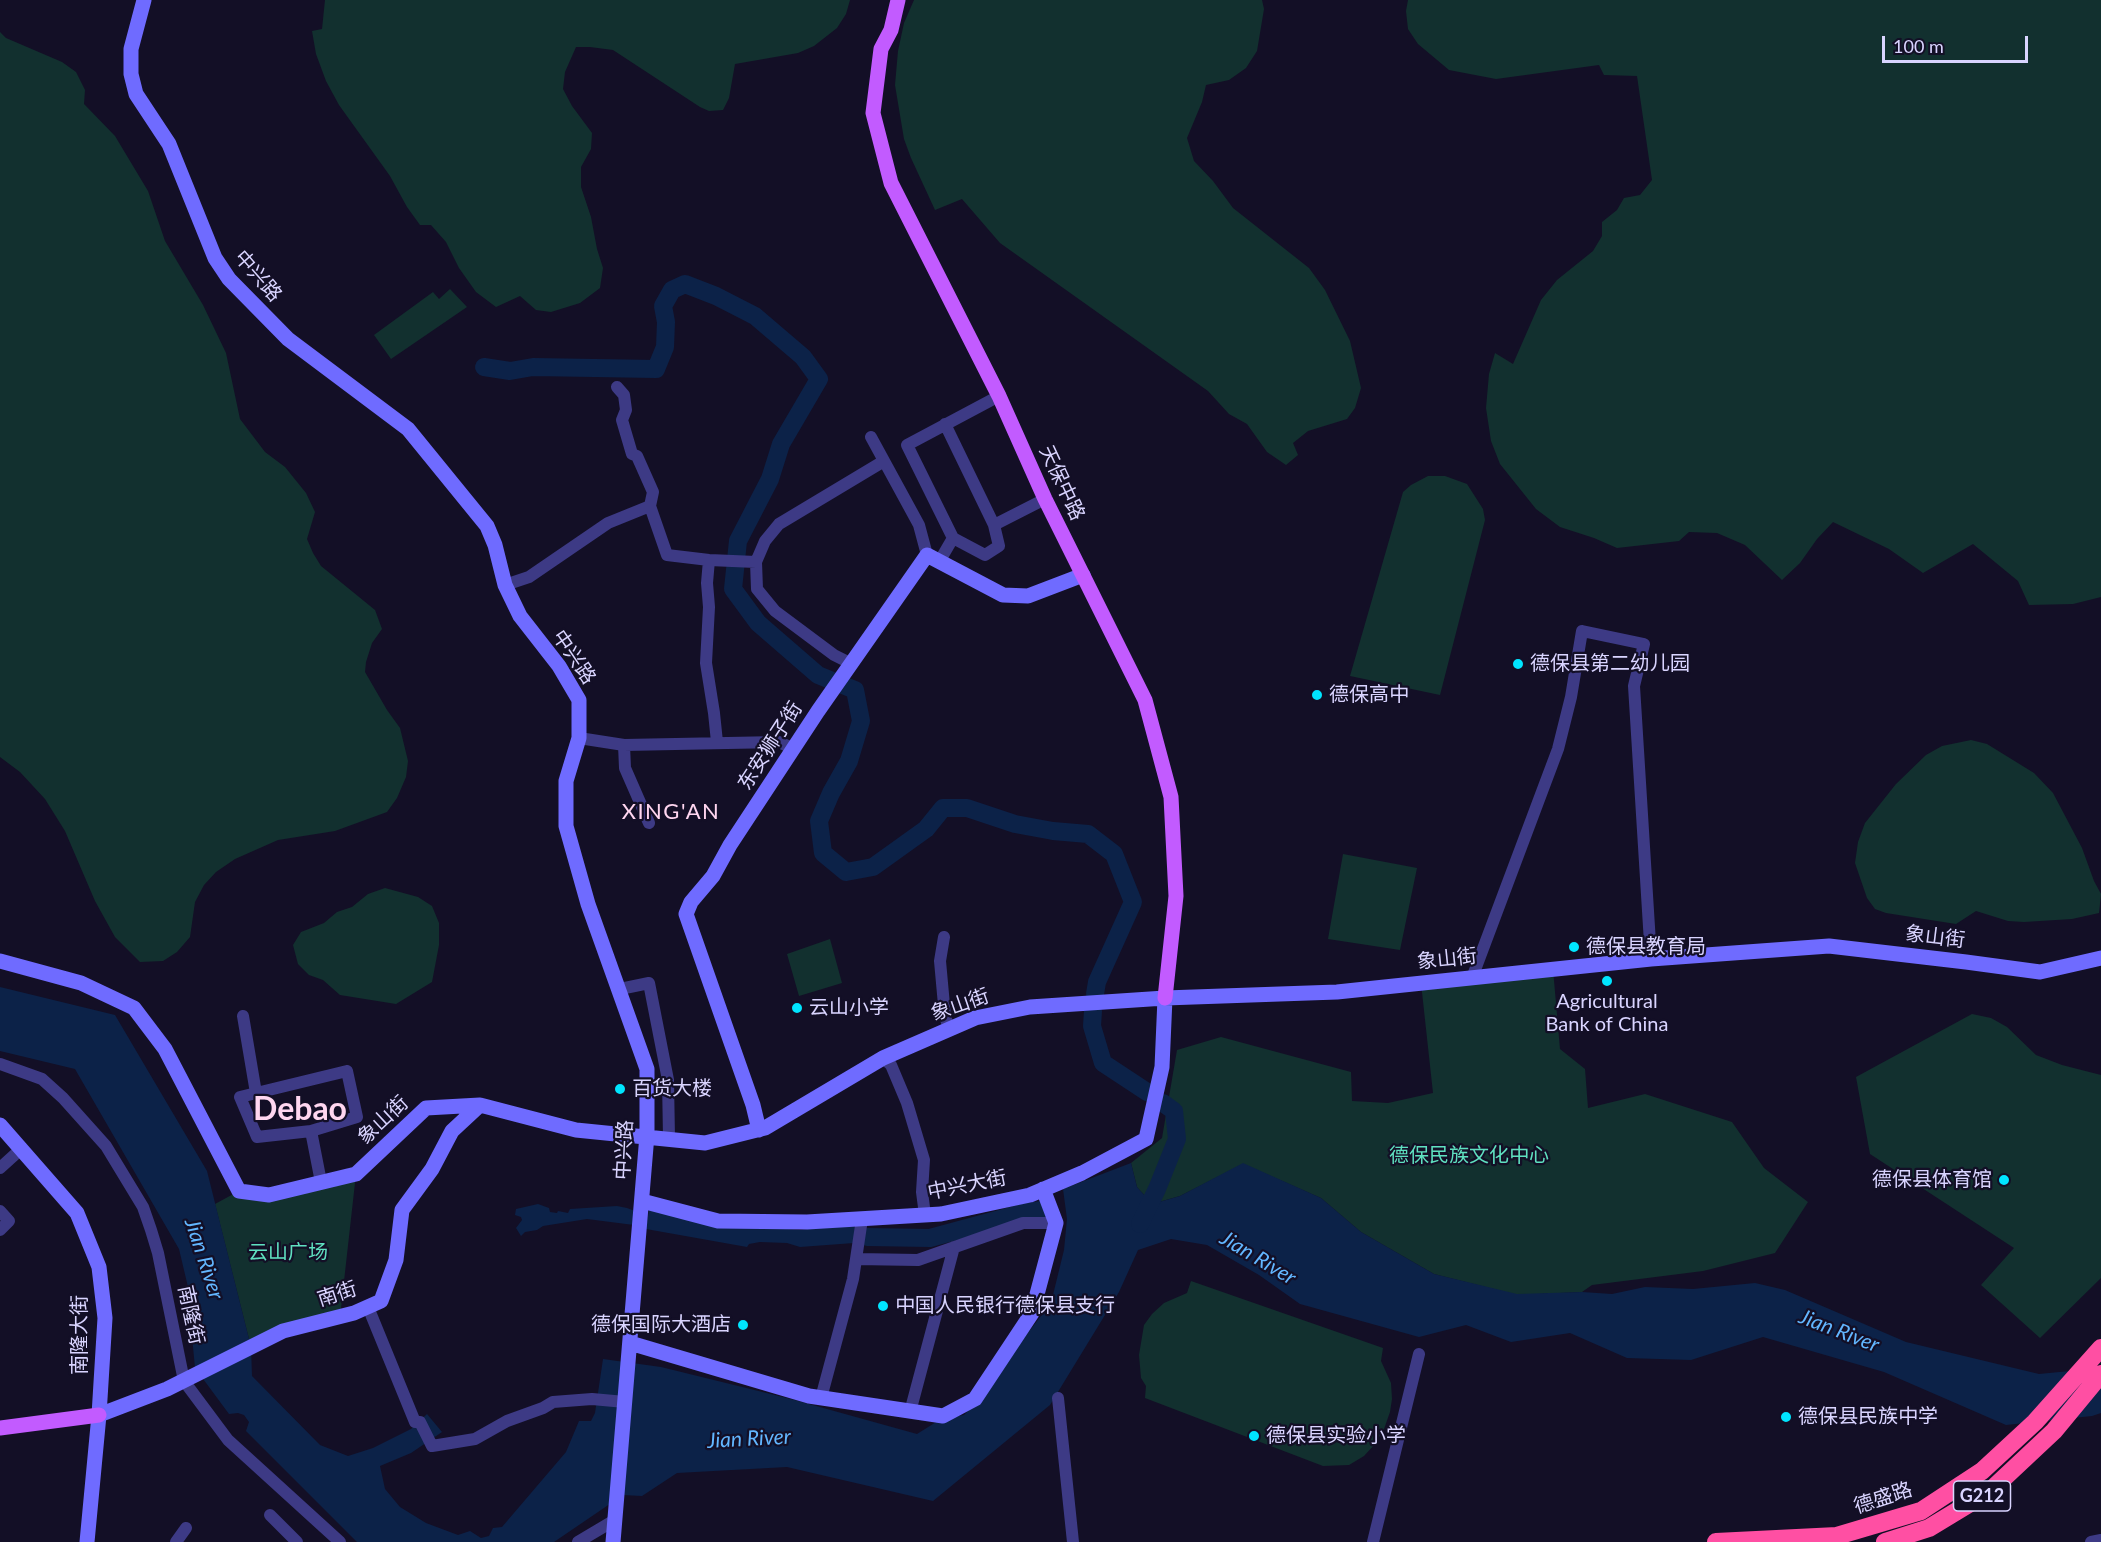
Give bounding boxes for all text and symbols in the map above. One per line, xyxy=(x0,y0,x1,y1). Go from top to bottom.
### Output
scale bar xyxy=(1885,24,2030,62)
text: 100 m xyxy=(1893,35,1944,57)
street label: 中兴路 xyxy=(229,245,287,307)
street label: 天保中路 xyxy=(1034,442,1090,524)
street label: 中兴路 xyxy=(547,625,601,689)
place label: 德保县第二幼儿园 xyxy=(1530,652,1690,676)
marker: 德保县第二幼儿园 xyxy=(1511,657,1525,671)
place label: 德保高中 xyxy=(1329,683,1409,707)
marker: 德保高中 xyxy=(1310,688,1324,702)
street label: 东安狮子街 xyxy=(733,698,807,794)
district label: XING'AN xyxy=(622,799,720,825)
street label: 象山街 xyxy=(1904,921,1966,953)
place label: 德保县教育局 xyxy=(1586,935,1706,959)
marker: 德保县教育局 xyxy=(1567,940,1581,954)
street label: 象山街 xyxy=(1416,944,1478,974)
marker: Agricultural Bank of China xyxy=(1600,974,1614,988)
street label: 象山街 xyxy=(928,984,992,1026)
place label: Agricultural Bank of China xyxy=(1546,990,1668,1037)
place label: 云山小学 xyxy=(809,996,889,1020)
marker: 云山小学 xyxy=(790,1001,804,1015)
place label: 百货大楼 xyxy=(632,1077,712,1101)
marker: 百货大楼 xyxy=(613,1082,627,1096)
district label: Debao xyxy=(253,1091,347,1129)
street label: 象山街 xyxy=(353,1091,413,1149)
street label: 中兴路 xyxy=(610,1119,638,1181)
park label: 德保民族文化中心 xyxy=(1389,1144,1549,1168)
street label: 中兴大街 xyxy=(925,1166,1009,1204)
place label: 德保县体育馆 xyxy=(1872,1168,1992,1192)
marker: 德保县体育馆 xyxy=(1997,1173,2011,1187)
water label: Jian River xyxy=(179,1215,229,1303)
water label: Jian River xyxy=(1216,1226,1300,1290)
park label: 云山广场 xyxy=(248,1241,328,1265)
street label: 南街 xyxy=(314,1276,360,1312)
street label: 南隆街 xyxy=(173,1283,209,1347)
place label: 中国人民银行德保县支行 xyxy=(895,1294,1115,1318)
street label: 南隆大街 xyxy=(68,1295,92,1375)
marker: 中国人民银行德保县支行 xyxy=(876,1299,890,1313)
water label: Jian River xyxy=(1795,1304,1883,1358)
place label: 德保国际大酒店 xyxy=(591,1313,731,1337)
marker: 德保国际大酒店 xyxy=(736,1318,750,1332)
place label: 德保县民族中学 xyxy=(1798,1405,1938,1429)
marker: 德保县民族中学 xyxy=(1779,1410,1793,1424)
water label: Jian River xyxy=(706,1424,792,1454)
place label: 德保县实验小学 xyxy=(1266,1424,1406,1448)
marker: 德保县实验小学 xyxy=(1247,1429,1261,1443)
street label: 德盛路 xyxy=(1851,1477,1915,1519)
road number: G212 xyxy=(1954,1481,2010,1511)

